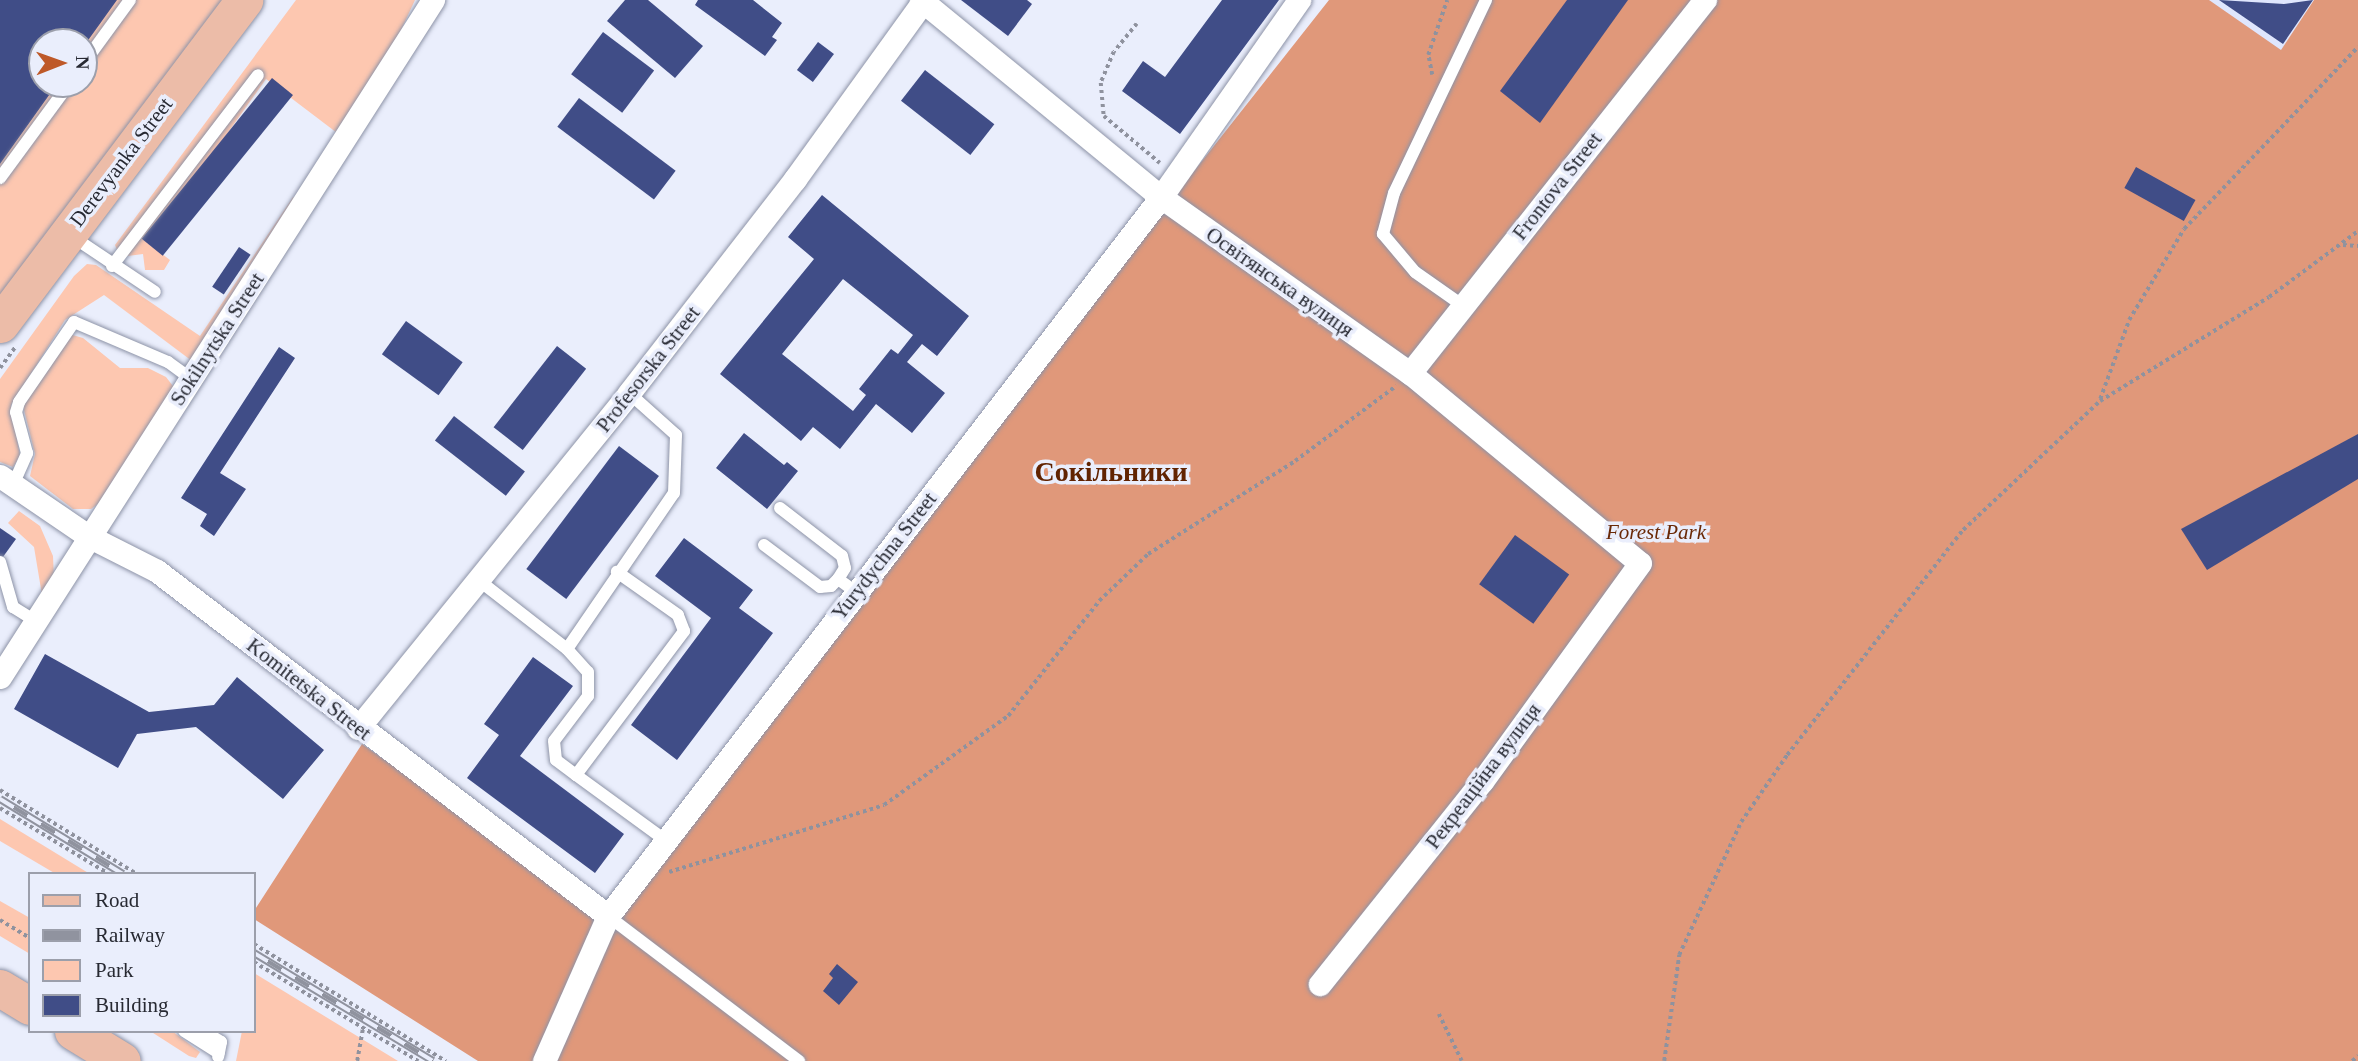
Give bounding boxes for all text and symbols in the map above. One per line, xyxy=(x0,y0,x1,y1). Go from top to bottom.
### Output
north arrow xyxy=(28,28,98,98)
text: N xyxy=(72,56,93,70)
street label: Derevyanka Street xyxy=(64,92,178,232)
street label: Frontova Street xyxy=(1507,127,1607,245)
street label: Освітянська вулиця xyxy=(1201,222,1359,342)
street label: Sokilnytska Street xyxy=(165,268,269,410)
street label: Profesorska Street xyxy=(591,301,705,437)
district label: Сокільники xyxy=(1034,455,1188,489)
street label: Yurydychna Street xyxy=(826,487,942,625)
park label: Forest Park xyxy=(1606,519,1706,545)
street label: Komitetska Street xyxy=(242,633,376,745)
street label: Рекреаційна вулиця xyxy=(1420,698,1546,854)
legend xyxy=(28,872,256,1033)
text: Road xyxy=(95,888,139,912)
text: Railway xyxy=(95,923,165,947)
text: Park xyxy=(95,958,134,982)
text: Building xyxy=(95,993,169,1017)

